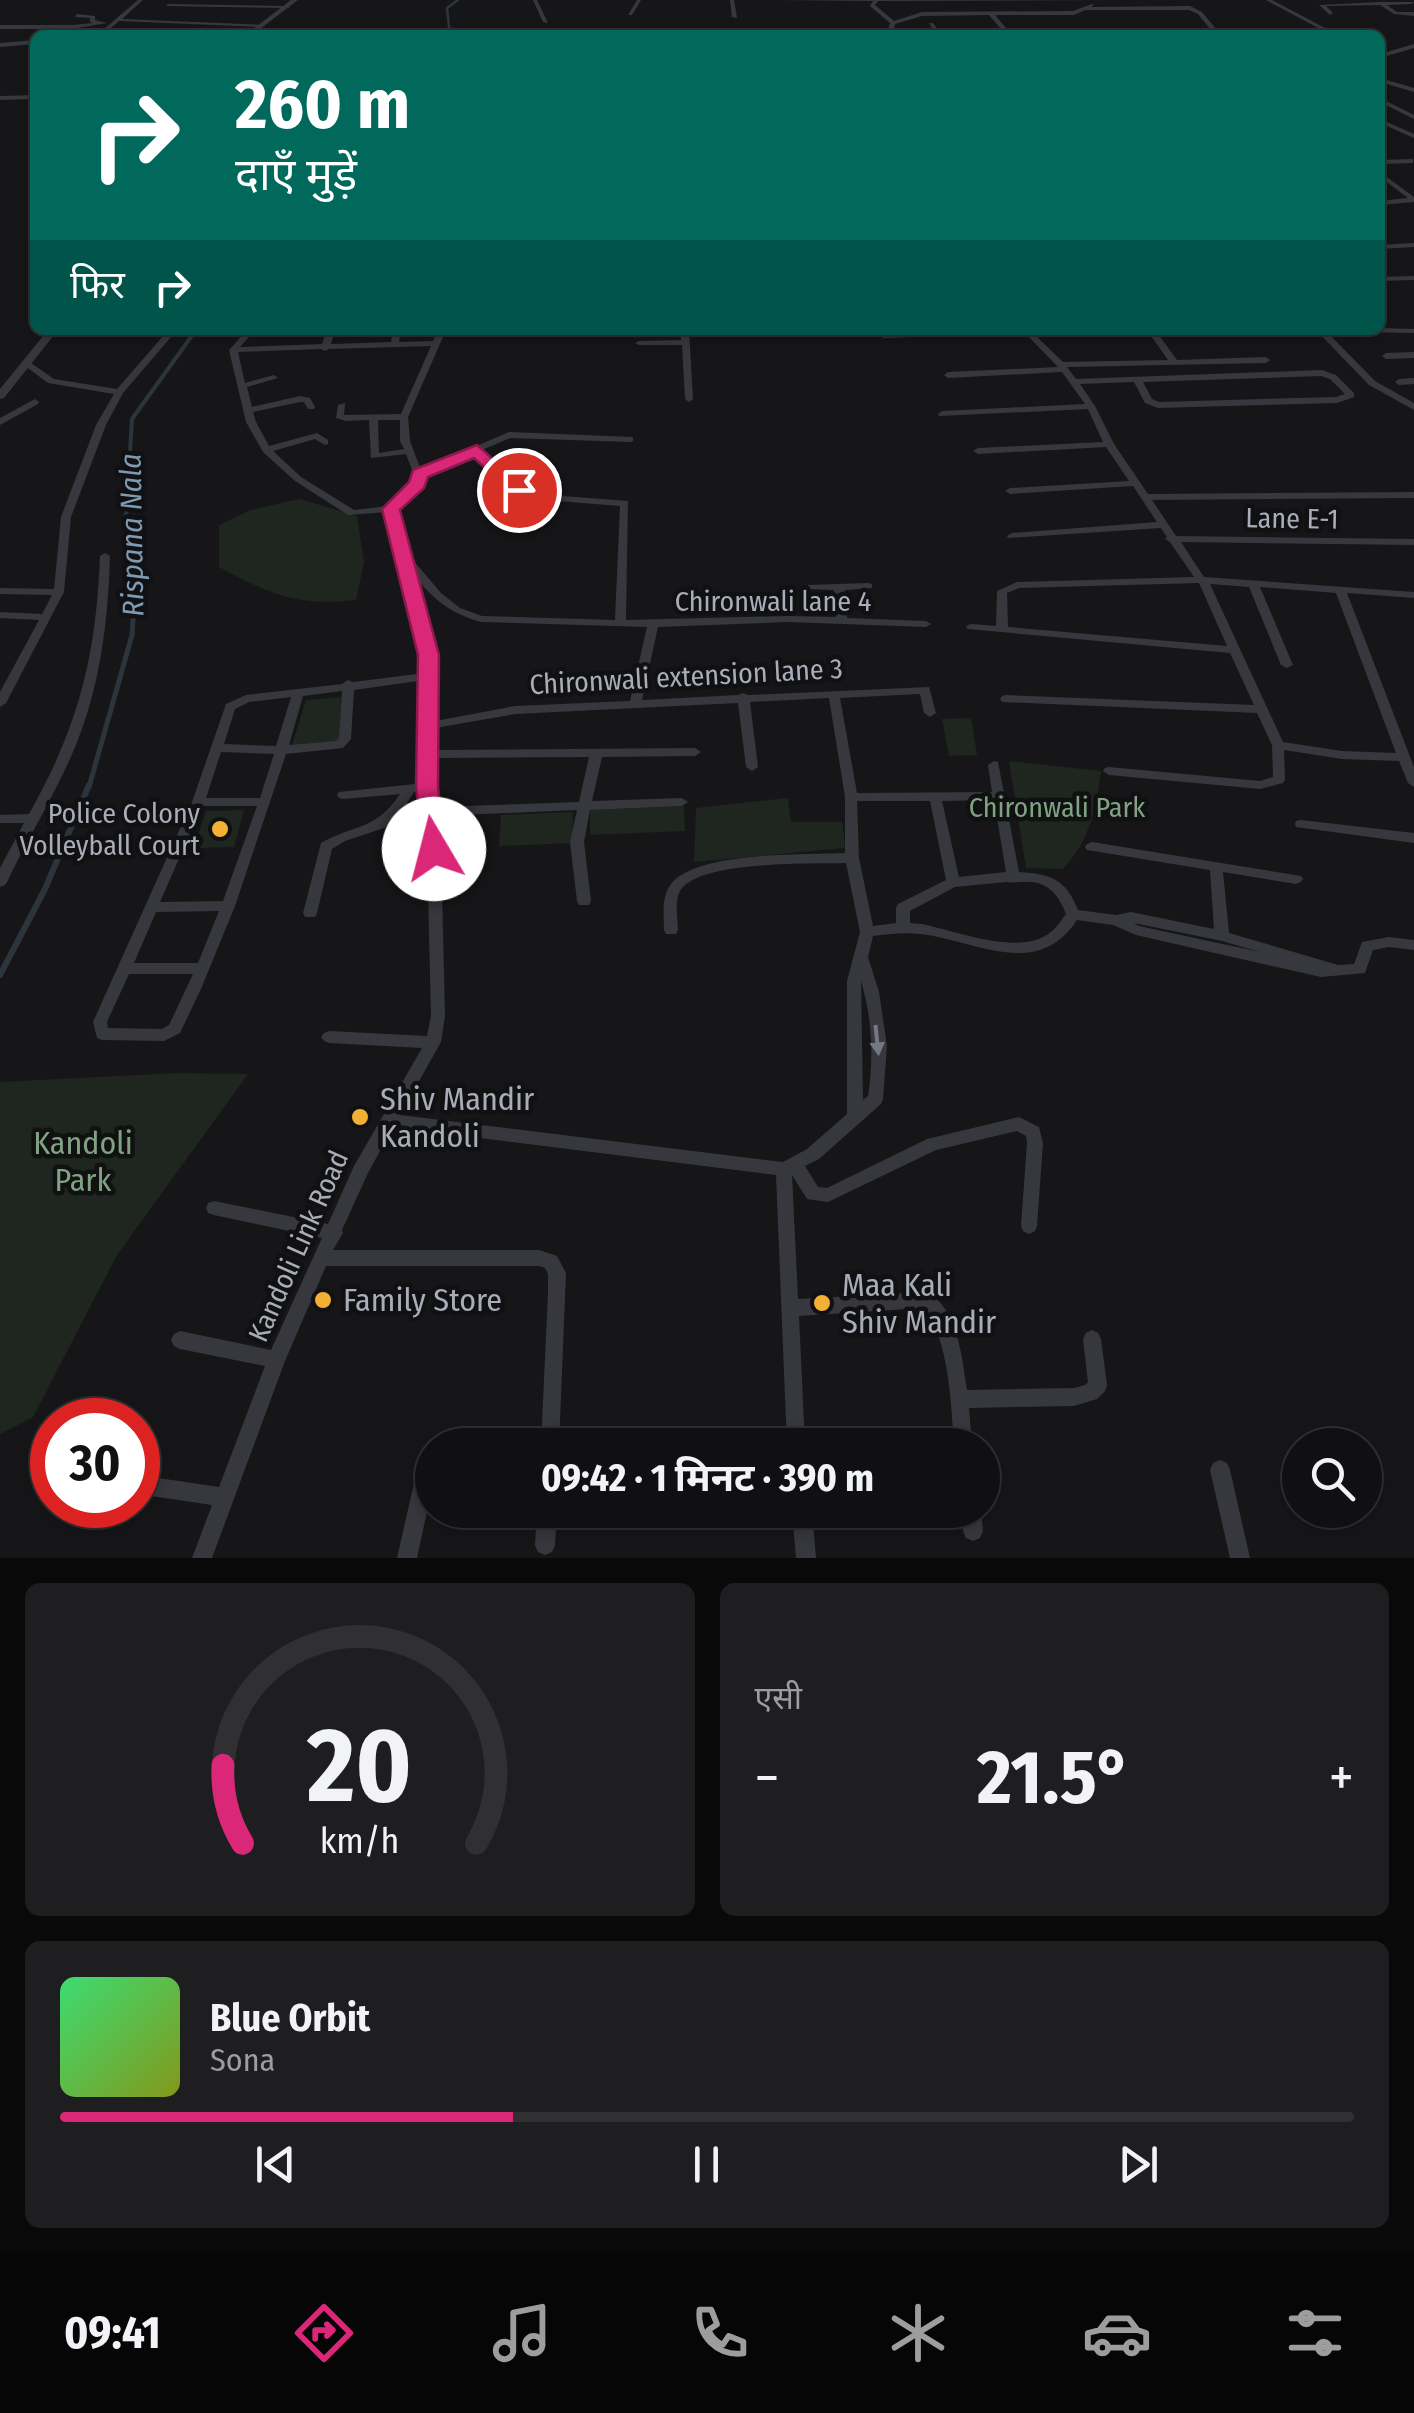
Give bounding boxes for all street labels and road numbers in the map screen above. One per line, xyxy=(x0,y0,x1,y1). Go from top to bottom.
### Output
street label: Lane E-1 xyxy=(1245,501,1339,536)
street label: Chironwali lane 4 xyxy=(675,585,871,618)
street label: Chironwali extension lane 3 xyxy=(529,652,844,701)
street label: Kandoli Link Road xyxy=(242,1146,355,1347)

